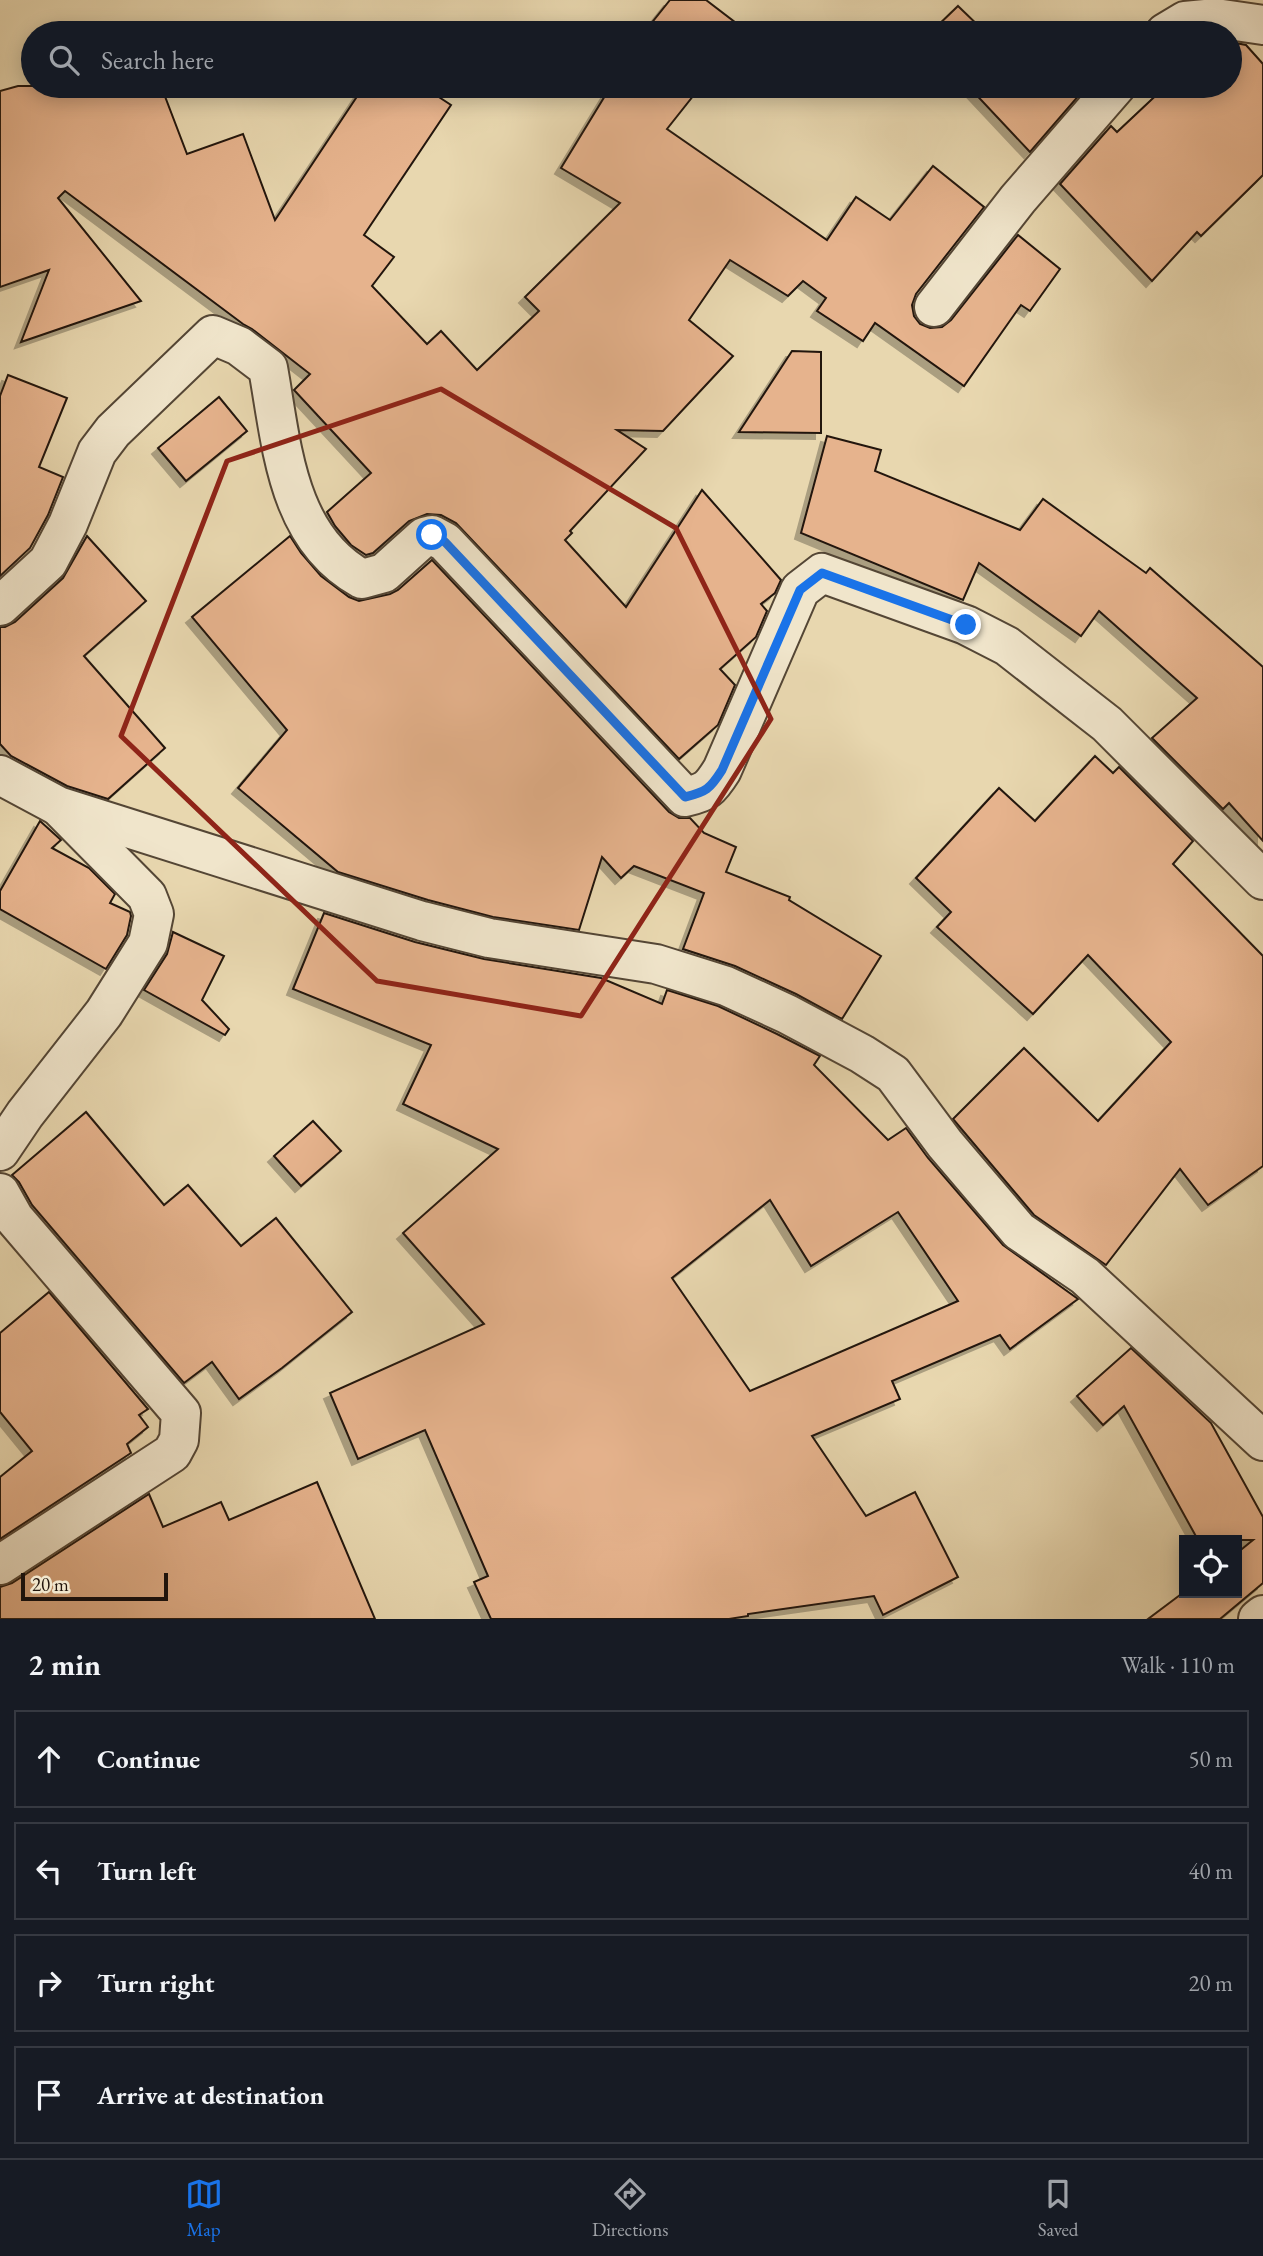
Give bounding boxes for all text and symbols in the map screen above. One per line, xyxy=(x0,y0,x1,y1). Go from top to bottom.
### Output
search box xyxy=(21,21,1242,98)
icon: search xyxy=(45,41,83,79)
text: Search here xyxy=(101,43,214,77)
route start xyxy=(416,519,447,550)
route end xyxy=(950,609,981,640)
map controls xyxy=(1179,1535,1242,1598)
button: locate xyxy=(1179,1535,1242,1598)
scale bar xyxy=(21,1570,168,1602)
text: 20 m xyxy=(32,1572,69,1597)
text: 2 min xyxy=(28,1645,101,1684)
text: Walk · 110 m xyxy=(1121,1650,1235,1680)
icon: ahead xyxy=(30,1740,68,1778)
text: Continue xyxy=(97,1742,200,1776)
text: 50 m xyxy=(1188,1744,1233,1774)
icon: left xyxy=(30,1852,68,1890)
text: Turn left xyxy=(97,1854,196,1888)
text: 40 m xyxy=(1188,1856,1233,1886)
icon: right xyxy=(30,1964,68,2002)
text: Turn right xyxy=(97,1966,215,2000)
text: 20 m xyxy=(1188,1968,1233,1998)
icon: arrive xyxy=(30,2076,68,2114)
text: Arrive at destination xyxy=(97,2078,324,2112)
tab: Map xyxy=(185,2175,223,2242)
tab: Directions xyxy=(592,2175,668,2242)
tab: Saved xyxy=(1038,2175,1078,2242)

